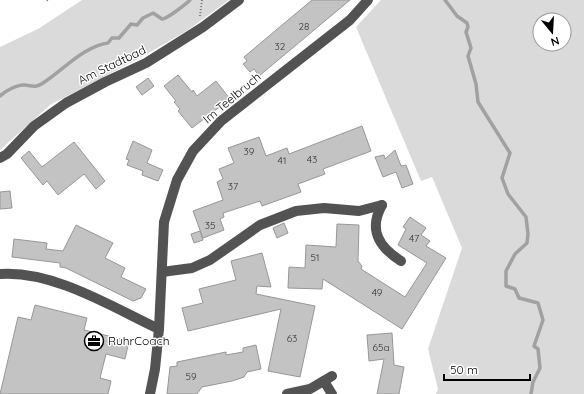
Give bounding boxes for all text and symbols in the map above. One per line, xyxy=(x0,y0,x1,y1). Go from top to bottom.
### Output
north arrow xyxy=(532,12,572,52)
house number: 28 xyxy=(299,20,309,33)
text: N xyxy=(549,34,561,49)
house number: 32 xyxy=(275,40,286,53)
street label: Am Stadtbad xyxy=(76,42,148,87)
street label: Im Teelbruch xyxy=(200,69,264,126)
house number: 39 xyxy=(244,145,255,158)
house number: 43 xyxy=(307,153,317,166)
house number: 41 xyxy=(278,154,286,167)
house number: 37 xyxy=(228,180,238,193)
house number: 35 xyxy=(205,219,215,232)
house number: 47 xyxy=(409,232,419,245)
house number: 51 xyxy=(310,251,320,264)
house number: 49 xyxy=(372,286,383,299)
office icon: RuhrCoach xyxy=(83,330,105,352)
house number: 63 xyxy=(287,332,297,345)
place label: RuhrCoach xyxy=(108,333,170,348)
house number: 65a xyxy=(373,341,389,354)
scale bar xyxy=(444,356,530,382)
text: 50 m xyxy=(450,362,478,377)
house number: 59 xyxy=(185,370,197,383)

